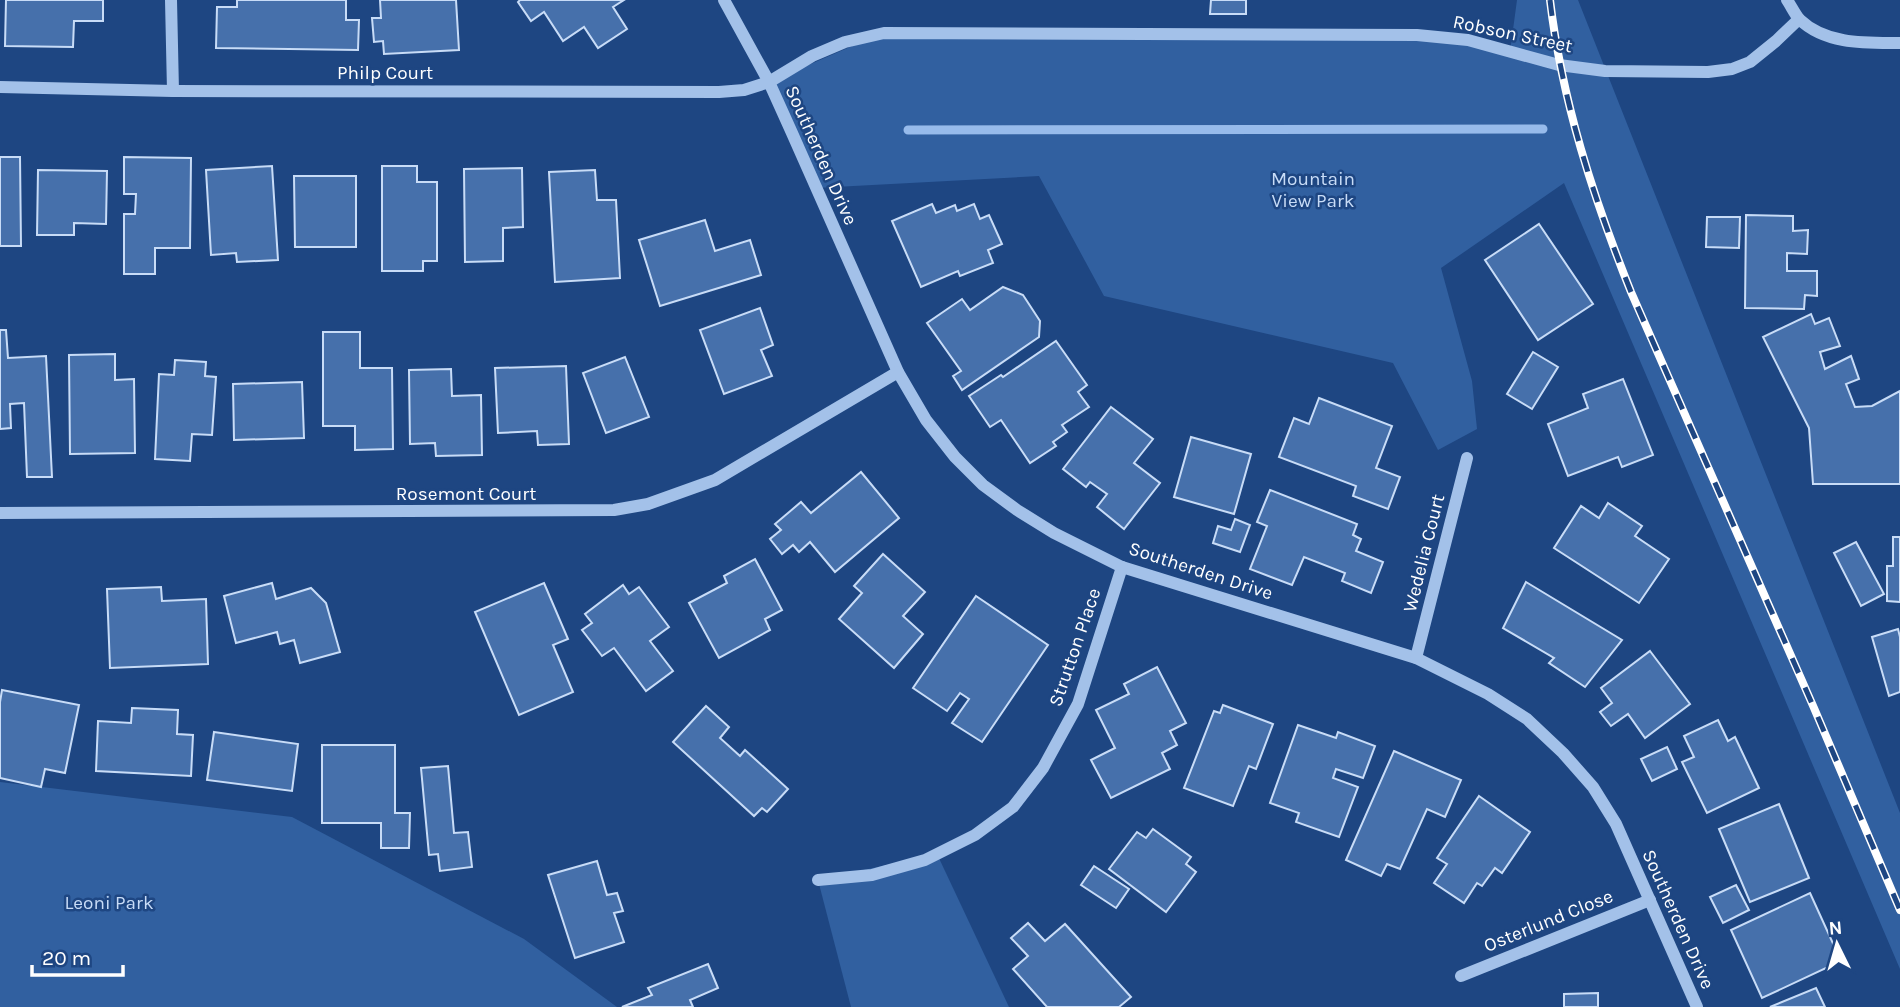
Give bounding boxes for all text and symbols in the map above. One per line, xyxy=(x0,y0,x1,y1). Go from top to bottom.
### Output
street label: Robson Street xyxy=(1451,11,1575,57)
street label: Philp Court xyxy=(337,62,433,84)
street label: Southerden Drive xyxy=(781,82,862,228)
park label: Mountain View Park xyxy=(1271,168,1355,212)
street label: Rosemont Court xyxy=(396,483,536,505)
street label: Wedelia Court xyxy=(1399,492,1449,614)
street label: Southerden Drive xyxy=(1126,537,1275,605)
street label: Strutton Place xyxy=(1044,585,1105,709)
street label: Southerden Drive xyxy=(1638,846,1719,992)
street label: Osterlund Close xyxy=(1481,885,1616,957)
park label: Leoni Park xyxy=(64,892,154,914)
north arrow xyxy=(1802,909,1872,979)
text: N xyxy=(1828,917,1843,940)
scale bar xyxy=(32,934,122,978)
text: 20 m xyxy=(42,946,91,970)

